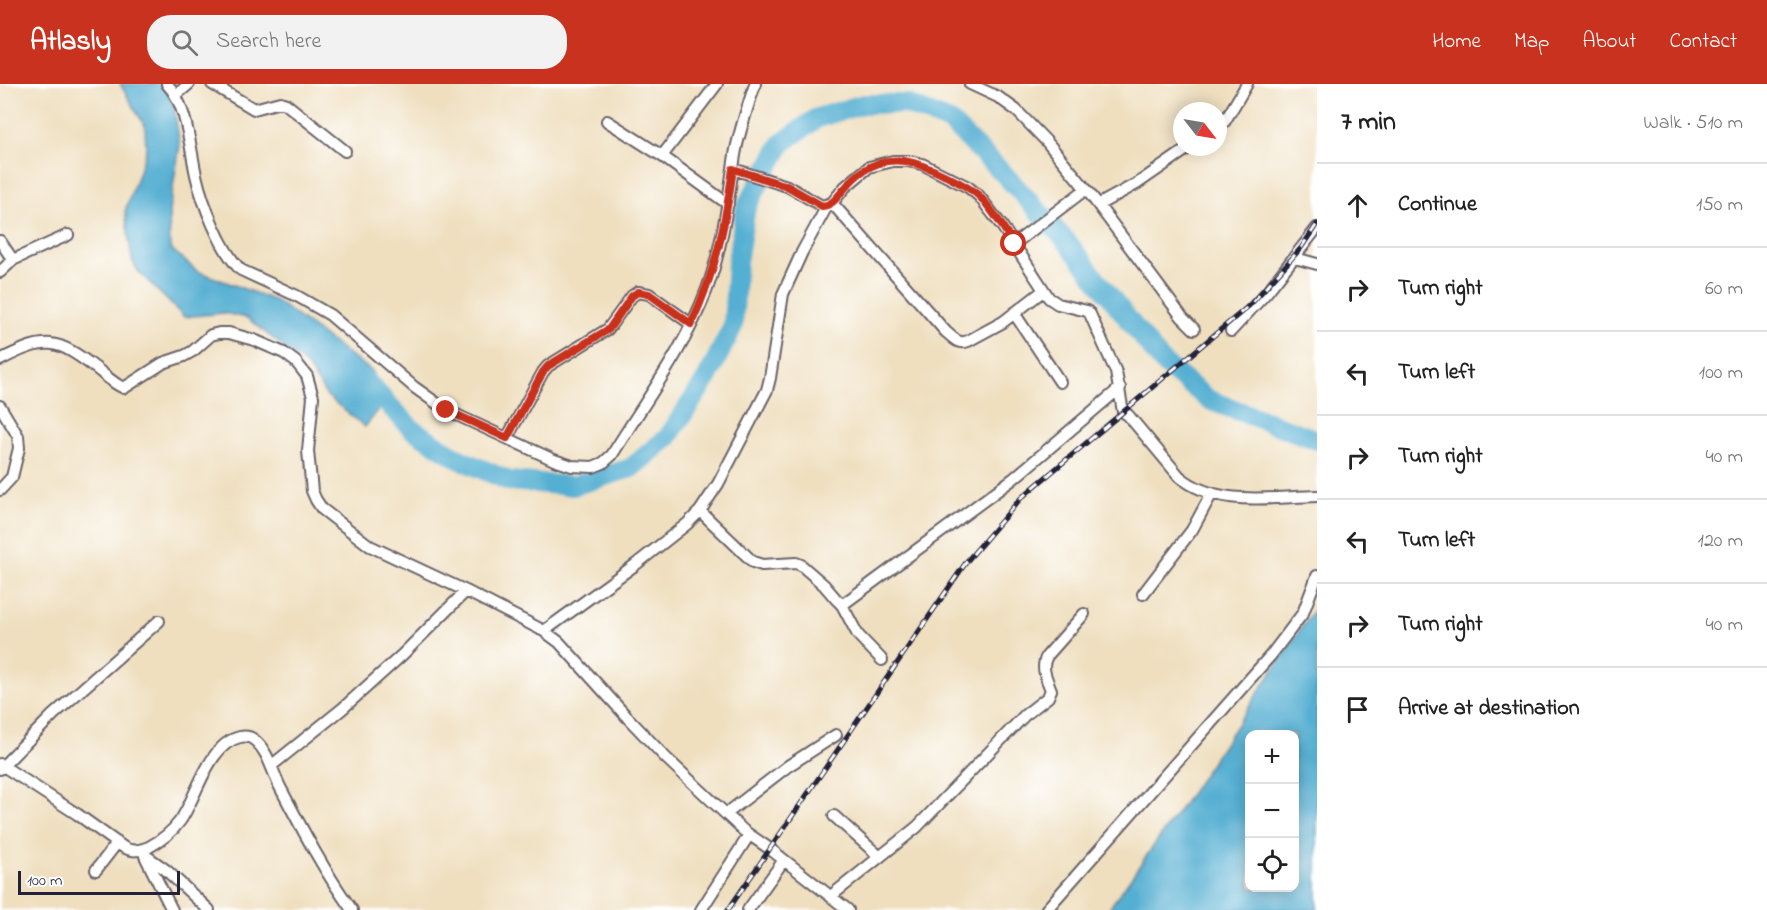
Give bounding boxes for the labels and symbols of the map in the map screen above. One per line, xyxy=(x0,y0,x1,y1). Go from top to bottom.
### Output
north arrow xyxy=(1173,102,1227,156)
route start xyxy=(1000,230,1026,256)
route end xyxy=(432,396,458,422)
scale bar xyxy=(18,868,180,896)

